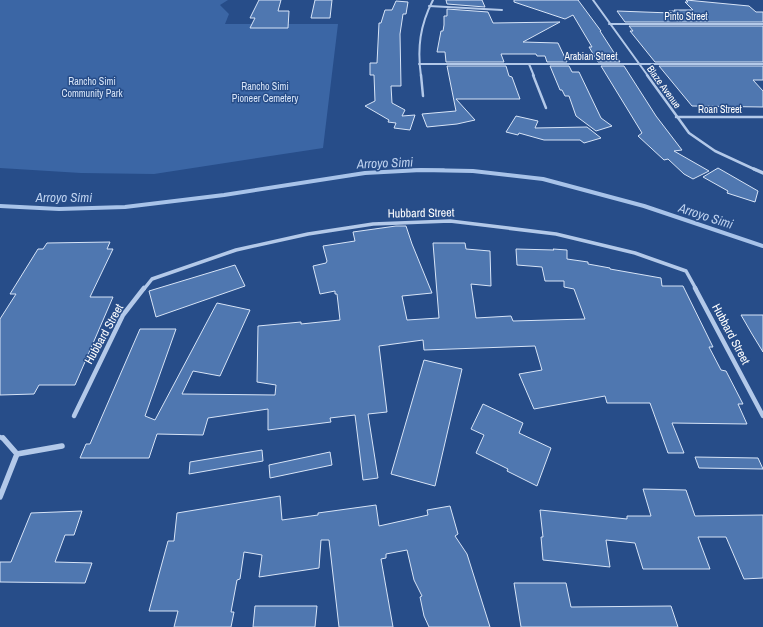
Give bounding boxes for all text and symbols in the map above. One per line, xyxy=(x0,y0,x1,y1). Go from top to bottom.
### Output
street label: Pinto Street xyxy=(664,10,708,23)
street label: Arabian Street xyxy=(564,50,618,63)
street label: Blaze Avenue xyxy=(644,63,684,111)
park label: Rancho Simi Community Park xyxy=(61,75,123,100)
park label: Rancho Simi Pioneer Cemetery xyxy=(232,80,299,105)
street label: Roan Street xyxy=(698,103,743,116)
water label: Arroyo Simi xyxy=(356,154,413,173)
water label: Arroyo Simi xyxy=(35,189,92,206)
water label: Arroyo Simi xyxy=(676,199,735,233)
street label: Hubbard Street xyxy=(387,204,455,222)
street label: Hubbard Street xyxy=(81,301,127,367)
street label: Hubbard Street xyxy=(708,301,754,367)

